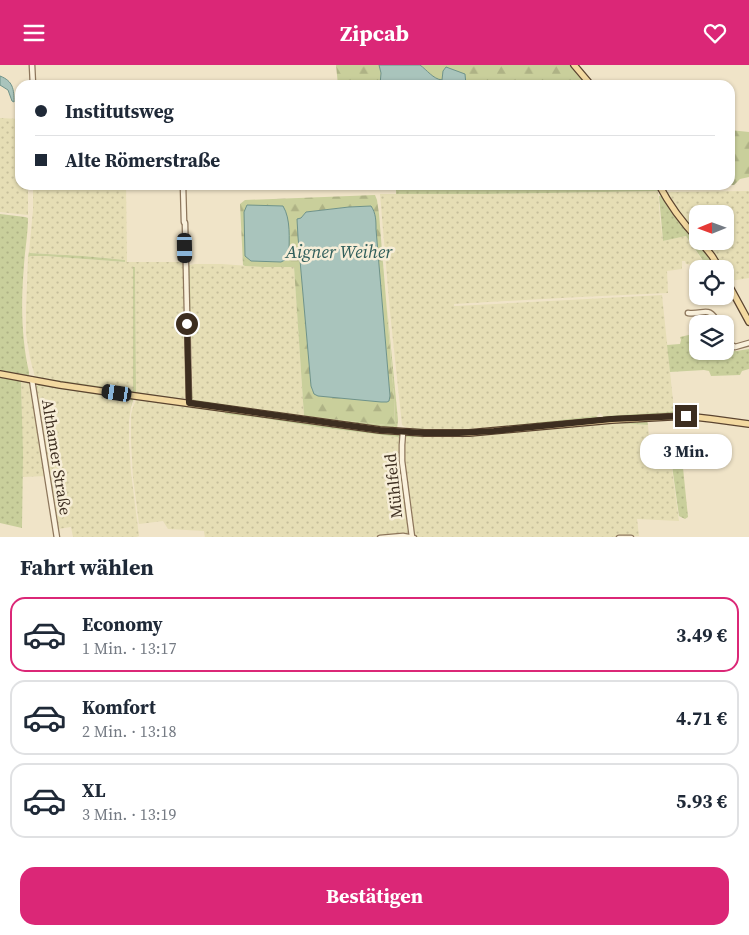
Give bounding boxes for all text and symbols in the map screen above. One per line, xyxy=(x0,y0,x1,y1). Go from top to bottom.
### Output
text: Zipcab xyxy=(340,18,409,48)
icon: menu xyxy=(20,19,48,47)
icon: heart xyxy=(701,19,729,47)
text: Institutsweg xyxy=(65,98,174,124)
text: Alte Römerstraße xyxy=(65,147,220,173)
north arrow xyxy=(689,205,734,250)
map controls xyxy=(689,205,734,360)
car xyxy=(177,233,192,263)
water label: Aigner Weiher xyxy=(285,239,393,264)
button: locate xyxy=(689,260,734,305)
route start xyxy=(176,313,198,335)
button: layers xyxy=(689,315,734,360)
car xyxy=(101,383,132,403)
street label: Althamer Straße xyxy=(37,398,77,516)
route end xyxy=(675,405,697,427)
callout: 3 Min. xyxy=(640,433,732,469)
text: 3 Min. xyxy=(663,440,709,462)
street label: Mühlfeld xyxy=(379,452,407,520)
text: Fahrt wählen xyxy=(20,552,154,582)
text: Economy xyxy=(82,611,163,637)
icon: car xyxy=(22,612,67,657)
text: 3.49 € xyxy=(676,622,727,648)
text: 1 Min. · 13:17 xyxy=(82,637,176,659)
text: Komfort xyxy=(82,694,156,720)
icon: car xyxy=(22,695,67,740)
text: 4.71 € xyxy=(676,705,727,731)
text: 2 Min. · 13:18 xyxy=(82,720,176,742)
text: XL xyxy=(82,777,105,803)
icon: car xyxy=(22,778,67,823)
text: 5.93 € xyxy=(676,788,727,814)
text: 3 Min. · 13:19 xyxy=(82,803,176,825)
button: Bestätigen xyxy=(20,867,729,925)

